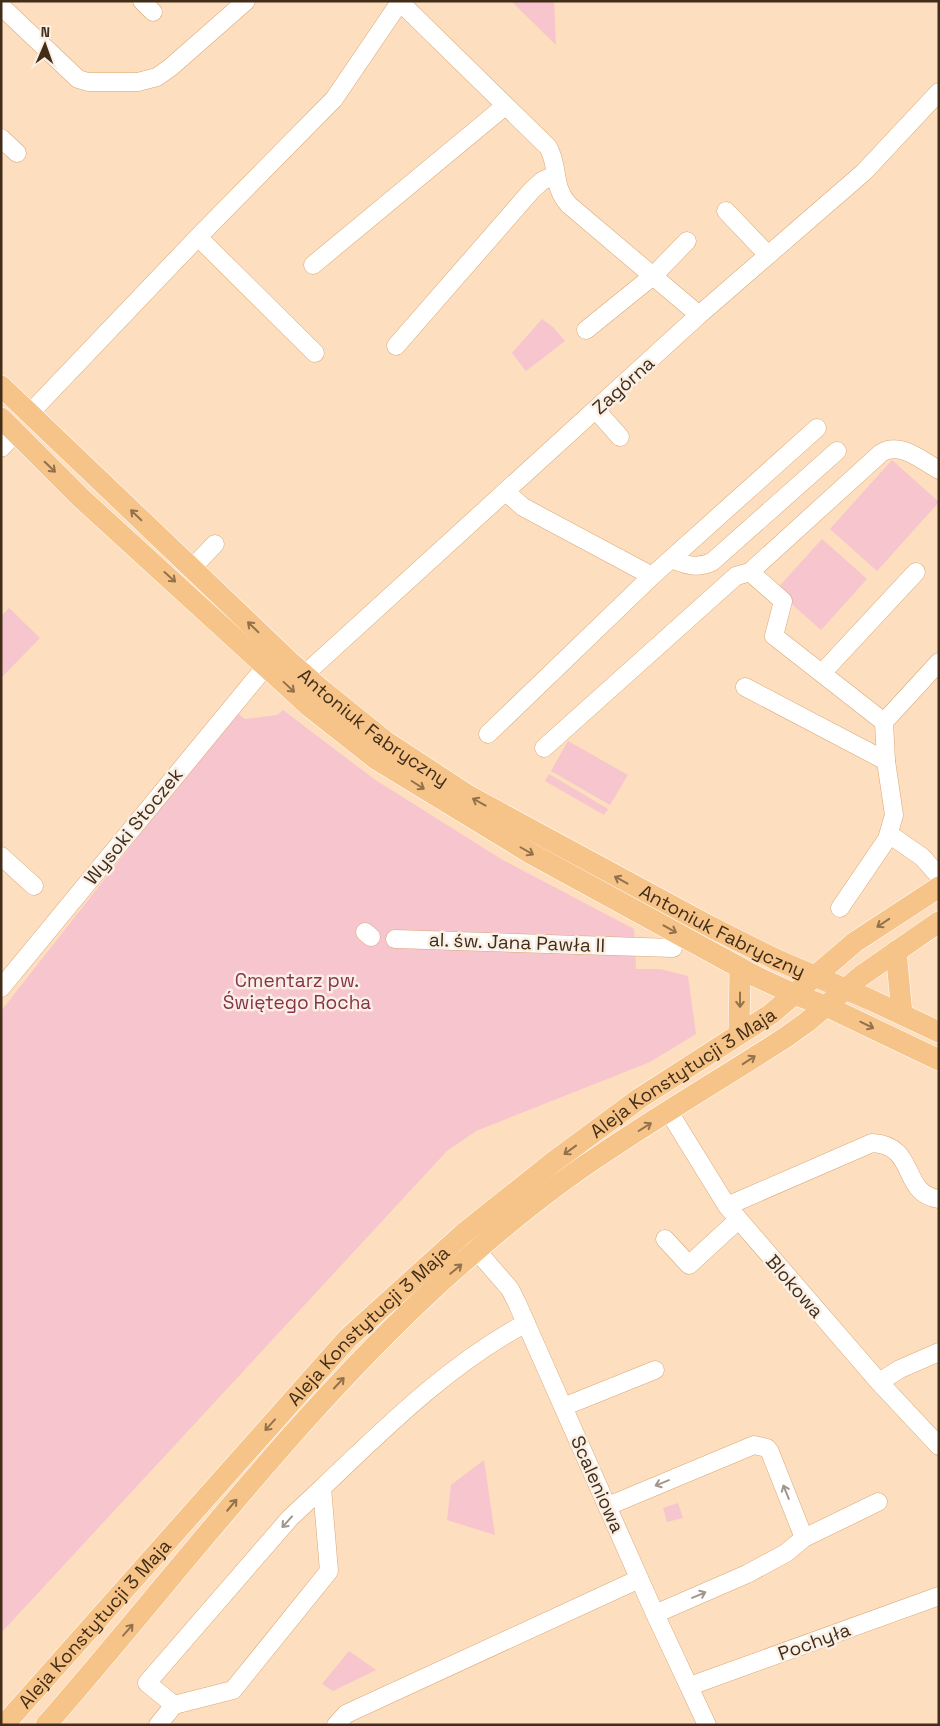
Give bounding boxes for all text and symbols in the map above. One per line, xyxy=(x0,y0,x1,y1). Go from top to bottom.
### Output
north arrow xyxy=(20,20,70,70)
text: N xyxy=(40,23,50,41)
street label: Zagórna xyxy=(587,351,660,420)
one-way arrow xyxy=(44,461,56,473)
one-way arrow xyxy=(130,509,142,521)
one-way arrow xyxy=(163,571,176,583)
one-way arrow xyxy=(247,621,260,633)
street label: Antoniuk Fabryczny xyxy=(293,663,454,793)
one-way arrow xyxy=(283,681,295,693)
street label: Wysoki Stoczek xyxy=(79,763,188,890)
one-way arrow xyxy=(411,781,425,791)
one-way arrow xyxy=(471,797,486,807)
one-way arrow xyxy=(520,846,535,856)
one-way arrow xyxy=(614,875,629,885)
street label: Antoniuk Fabryczny xyxy=(635,879,809,984)
one-way arrow xyxy=(876,918,890,928)
one-way arrow xyxy=(662,925,677,935)
street label: al. św. Jana Pawła II xyxy=(428,927,606,958)
park label: Cmentarz pw. Świętego Rocha xyxy=(223,968,371,1015)
one-way arrow xyxy=(735,992,745,1008)
street label: Aleja Konstytucji 3 Maja xyxy=(585,1002,781,1144)
one-way arrow xyxy=(859,1020,874,1030)
one-way arrow xyxy=(742,1055,756,1065)
one-way arrow xyxy=(638,1121,652,1131)
one-way arrow xyxy=(563,1145,577,1155)
street label: Aleja Konstytucji 3 Maja xyxy=(282,1240,455,1411)
street label: Blokowa xyxy=(760,1249,829,1323)
one-way arrow xyxy=(449,1264,462,1275)
one-way arrow xyxy=(333,1376,345,1389)
one-way arrow xyxy=(264,1418,276,1431)
street label: Scaleniowa xyxy=(565,1432,630,1537)
one-way arrow xyxy=(654,1480,669,1489)
one-way arrow xyxy=(781,1485,790,1500)
one-way arrow xyxy=(227,1499,238,1512)
one-way arrow xyxy=(281,1515,293,1528)
street label: Aleja Konstytucji 3 Maja xyxy=(13,1534,177,1714)
one-way arrow xyxy=(691,1589,706,1599)
street label: Pochyła xyxy=(775,1617,854,1666)
one-way arrow xyxy=(122,1623,134,1636)

